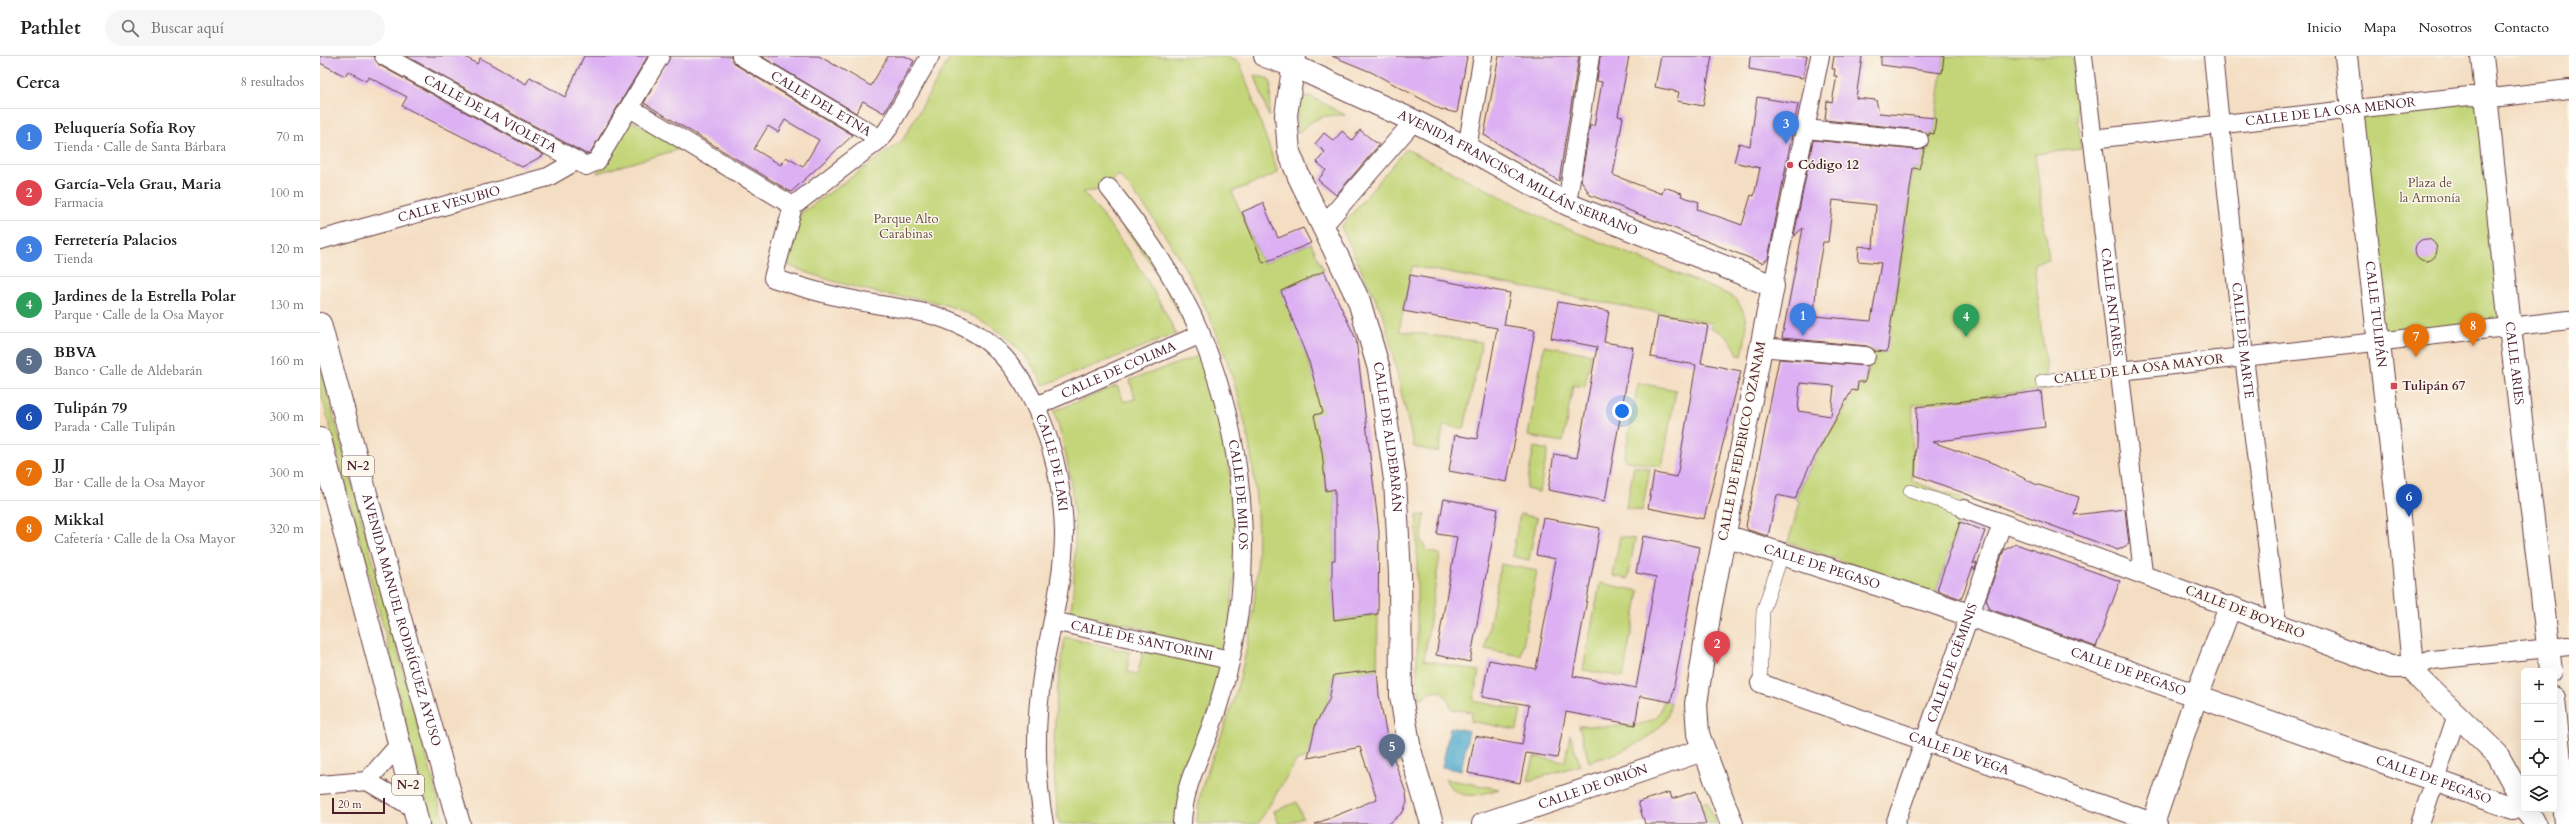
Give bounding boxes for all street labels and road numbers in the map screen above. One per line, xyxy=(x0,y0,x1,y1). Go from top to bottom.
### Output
street label: CALLE DEL ETNA xyxy=(767,67,875,141)
street label: CALLE DE LA VIOLETA xyxy=(420,70,561,158)
street label: CALLE DE LA OSA MENOR xyxy=(2244,93,2417,130)
street label: AVENIDA FRANCISCA MILLÁN SERRANO xyxy=(1395,106,1640,240)
street label: CALLE VESUBIO xyxy=(396,182,503,227)
street label: CALLE ANTARES xyxy=(2096,247,2127,358)
street label: CALLE TULIPÁN xyxy=(2361,260,2391,368)
street label: CALLE DE MARTE xyxy=(2227,282,2258,400)
street label: CALLE ARIES xyxy=(2501,321,2528,406)
street label: CALLE DE COLIMA xyxy=(1058,337,1179,403)
street label: CALLE DE FEDERICO OZANAM xyxy=(1714,340,1770,542)
street label: CALLE DE LA OSA MAYOR xyxy=(2053,350,2225,388)
street label: CALLE DE ALDEBARÁN xyxy=(1368,360,1406,513)
street label: CALLE DE LAKI xyxy=(1031,411,1072,512)
street label: CALLE DE MILOS xyxy=(1224,438,1252,550)
road number: N-2 xyxy=(342,456,374,476)
street label: AVENIDA MANUEL RODRÍGUEZ AYUSO xyxy=(357,492,445,748)
street label: CALLE DE PEGASO xyxy=(1761,540,1882,594)
street label: CALLE DE BOYERO xyxy=(2183,581,2307,643)
street label: CALLE DE GÉMINIS xyxy=(1923,601,1982,725)
street label: CALLE DE SANTORINI xyxy=(1069,616,1215,665)
street label: CALLE DE PEGASO xyxy=(2068,643,2189,700)
street label: CALLE DE VEGA xyxy=(1906,727,2012,780)
street label: CALLE DE PEGASO xyxy=(2373,751,2494,809)
street label: CALLE DE ORIÓN xyxy=(1536,760,1650,814)
road number: N-2 xyxy=(392,775,424,795)

